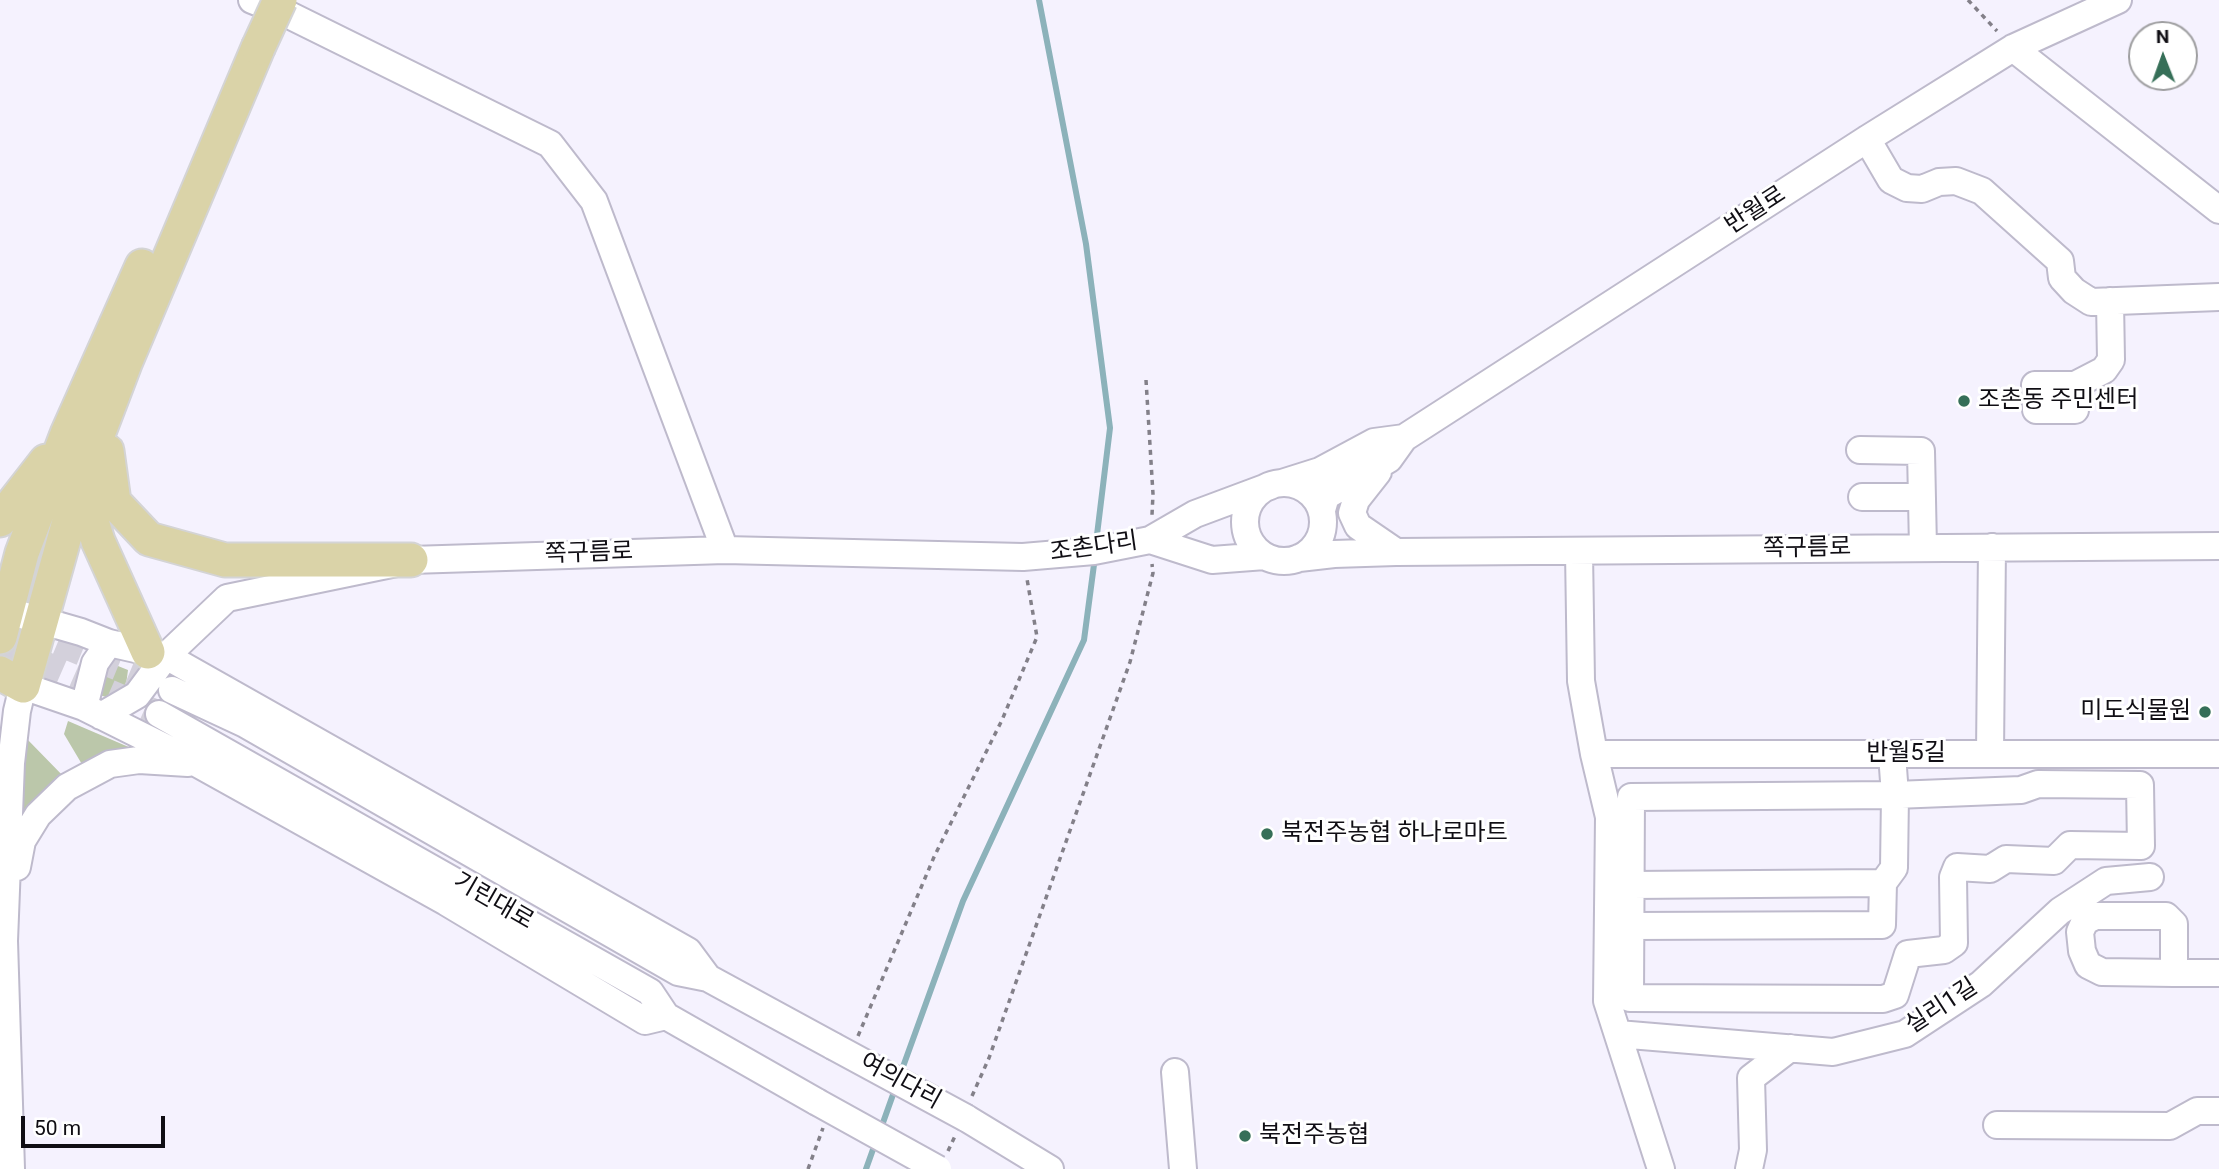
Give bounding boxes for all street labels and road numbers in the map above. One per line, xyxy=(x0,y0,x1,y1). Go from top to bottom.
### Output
street label: 반월로 xyxy=(1720,181,1792,241)
street label: 조촌다리 xyxy=(1048,528,1140,568)
street label: 쪽구름로 xyxy=(1763,534,1851,564)
street label: 쪽구름로 xyxy=(544,538,634,570)
street label: 반월5길 xyxy=(1866,740,1946,768)
street label: 기린대로 xyxy=(448,867,538,937)
street label: 실리1길 xyxy=(1901,973,1983,1041)
street label: 여의다리 xyxy=(854,1048,946,1116)

